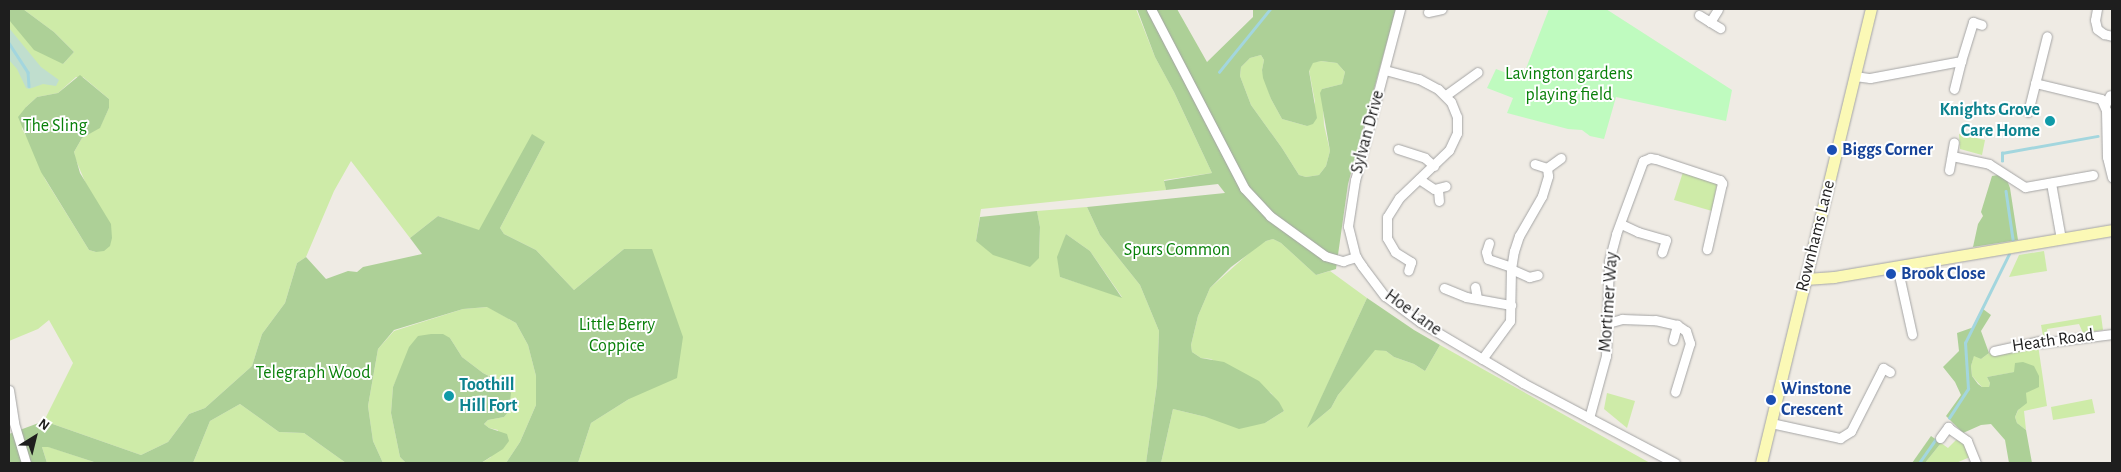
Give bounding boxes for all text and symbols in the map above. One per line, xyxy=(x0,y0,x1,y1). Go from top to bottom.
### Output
park label: Lavington gardens playing field xyxy=(1505,64,1633,106)
street label: Sylvan Drive xyxy=(1347,88,1389,176)
place label: Knights Grove Care Home xyxy=(1939,100,2040,142)
park label: The Sling xyxy=(23,115,87,137)
marker: Knights Grove Care Home xyxy=(2044,115,2056,127)
place label: Biggs Corner xyxy=(1842,139,1933,161)
marker: Biggs Corner xyxy=(1826,144,1838,156)
street label: Rownhams Lane xyxy=(1792,178,1840,294)
park label: Spurs Common xyxy=(1124,239,1230,261)
street label: Mortimer Way xyxy=(1595,251,1623,353)
place label: Brook Close xyxy=(1901,263,1985,285)
marker: Brook Close xyxy=(1885,268,1897,280)
street label: Hoe Lane xyxy=(1380,285,1446,341)
park label: Little Berry Coppice xyxy=(579,315,655,358)
street label: Heath Road xyxy=(2011,325,2095,357)
park label: Telegraph Wood xyxy=(256,362,370,384)
place label: Toothill Hill Fort xyxy=(459,375,517,418)
place label: Winstone Crescent xyxy=(1781,379,1851,422)
marker: Toothill Hill Fort xyxy=(443,390,455,402)
marker: Winstone Crescent xyxy=(1765,394,1777,406)
north arrow xyxy=(10,412,60,462)
text: N xyxy=(36,416,52,433)

